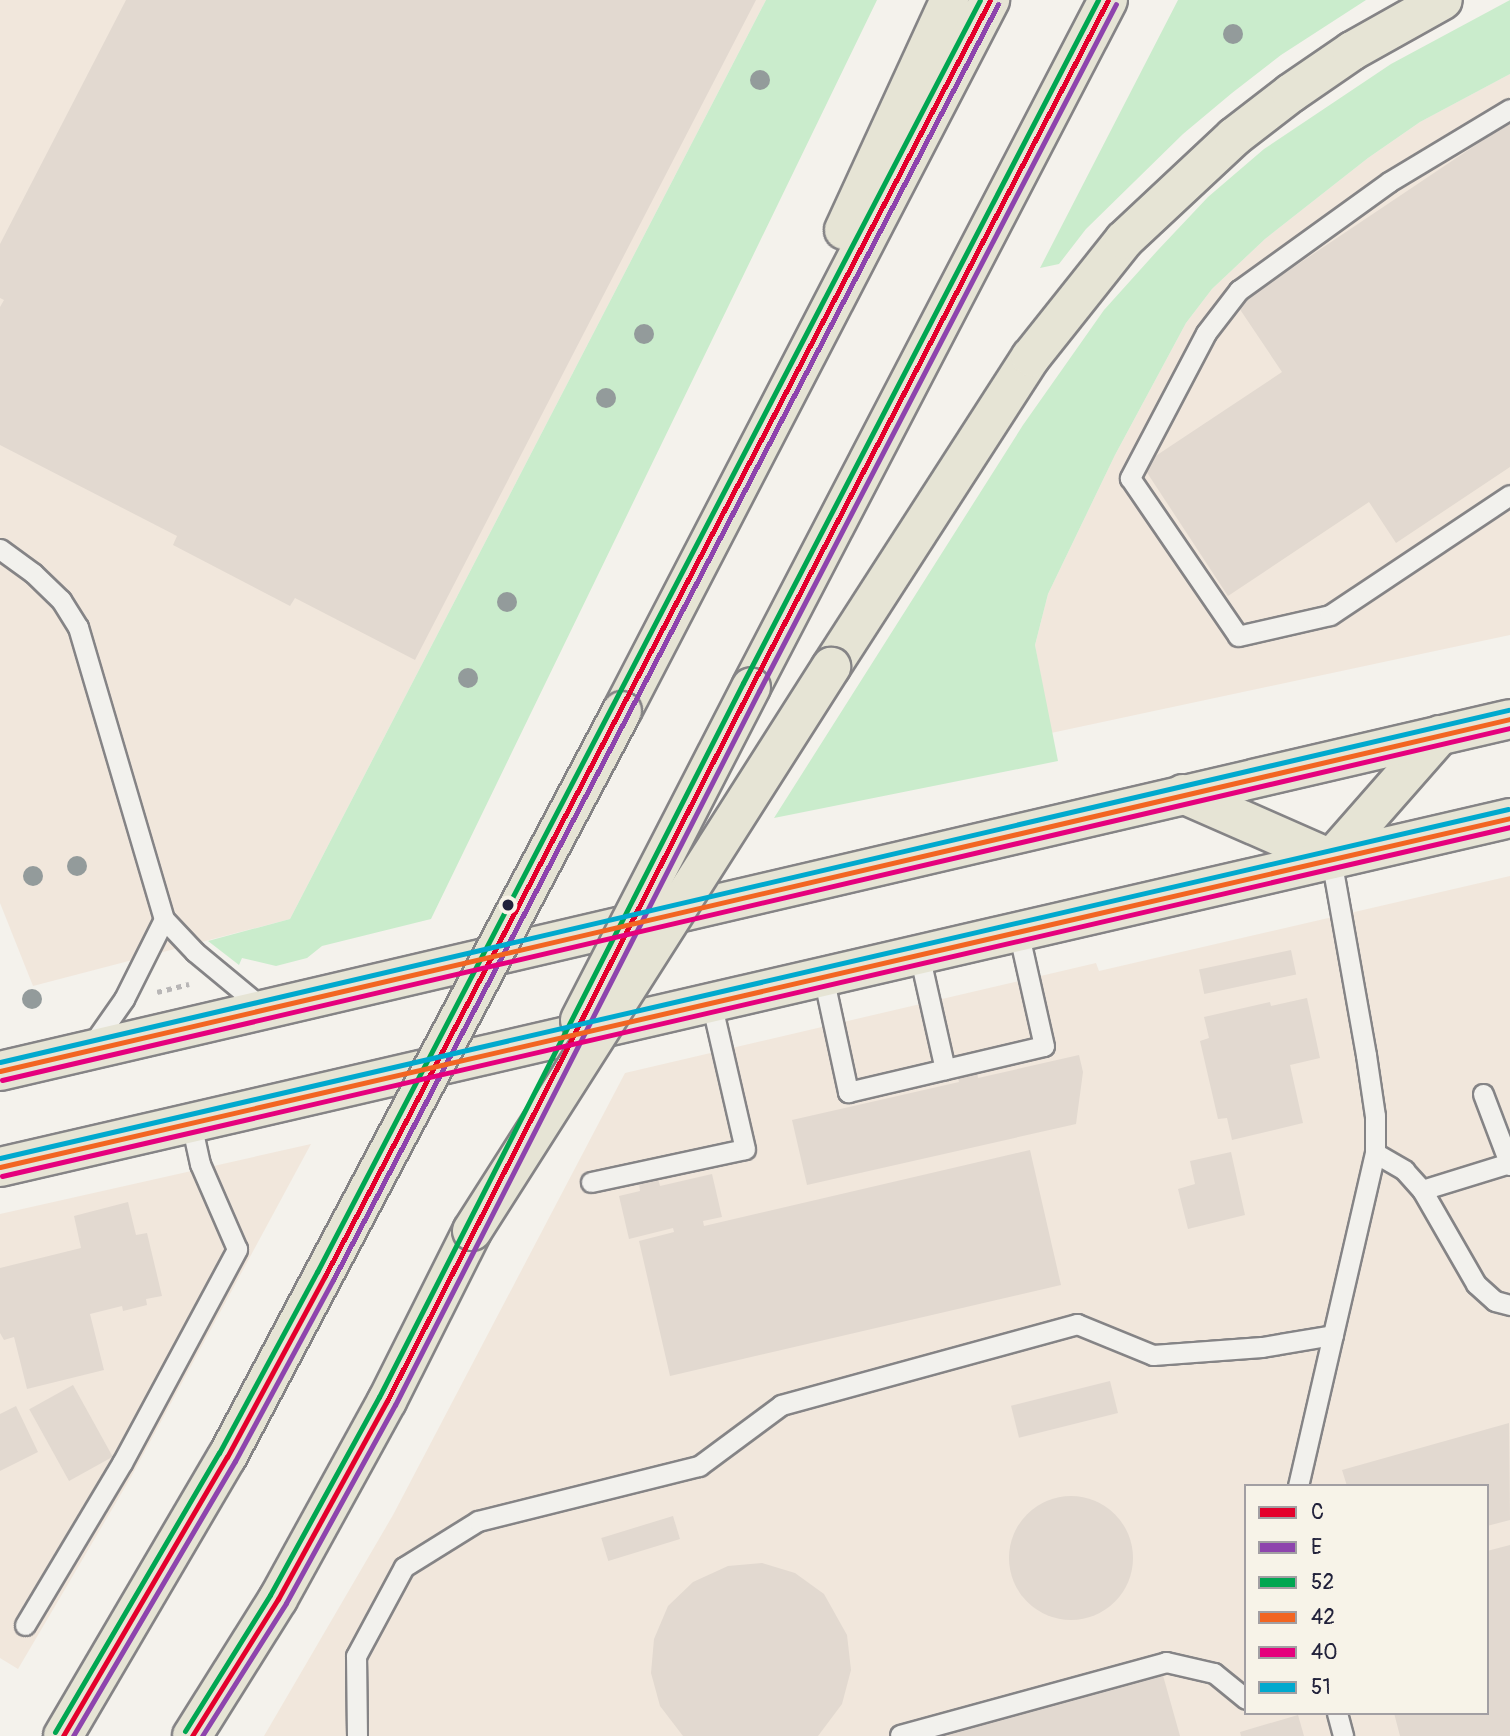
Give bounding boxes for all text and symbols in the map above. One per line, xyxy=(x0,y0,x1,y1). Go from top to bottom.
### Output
unlabelled marker xyxy=(501,898,515,912)
legend xyxy=(1244,1484,1489,1715)
text: C xyxy=(1311,1499,1324,1526)
text: E xyxy=(1311,1534,1322,1561)
text: 52 xyxy=(1311,1569,1334,1596)
text: 42 xyxy=(1311,1604,1335,1631)
text: 40 xyxy=(1311,1639,1338,1666)
text: 51 xyxy=(1311,1674,1331,1701)

